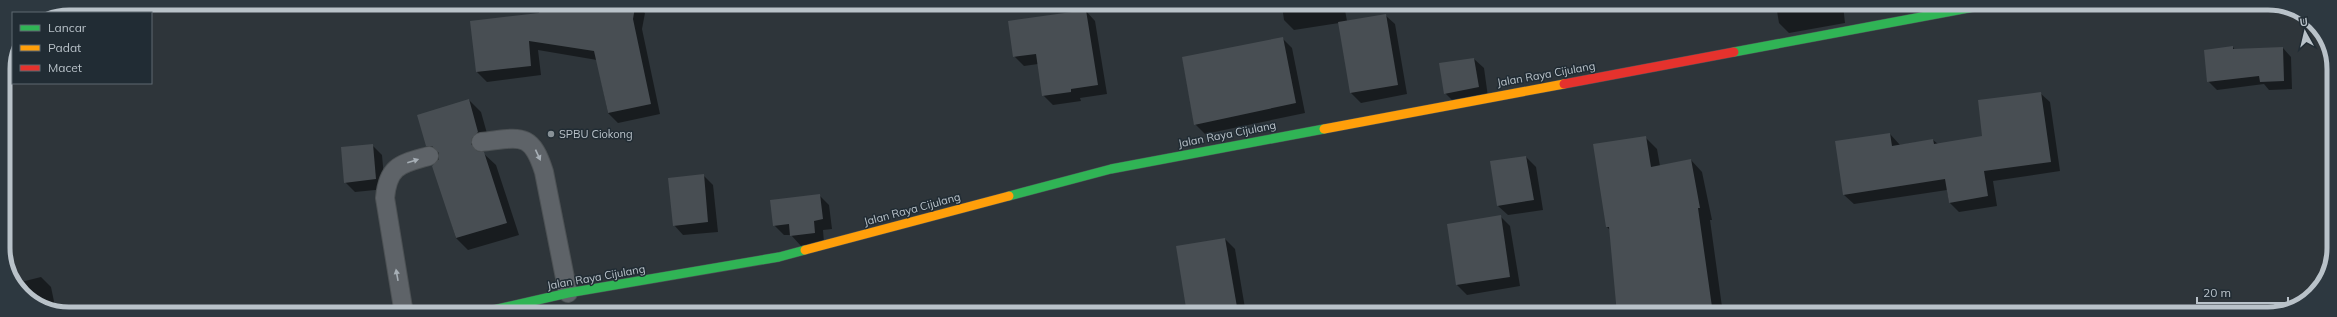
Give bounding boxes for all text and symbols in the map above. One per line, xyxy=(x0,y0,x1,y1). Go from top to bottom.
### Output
legend xyxy=(12,12,152,84)
north arrow xyxy=(2285,12,2325,52)
text: U xyxy=(2299,15,2309,30)
text: Lancar xyxy=(48,20,87,35)
text: Padat xyxy=(48,40,81,55)
street label: Jalan Raya Cijulang xyxy=(1496,58,1596,90)
text: Macet xyxy=(48,60,82,75)
street label: Jalan Raya Cijulang xyxy=(1177,118,1277,150)
place label: SPBU Ciokong xyxy=(559,127,633,141)
marker: SPBU Ciokong xyxy=(546,129,556,139)
one-way arrow xyxy=(535,150,541,161)
one-way arrow xyxy=(407,158,419,164)
street label: Jalan Raya Cijulang xyxy=(862,189,962,229)
street label: Jalan Raya Cijulang xyxy=(546,261,646,293)
one-way arrow xyxy=(394,269,400,281)
scale bar xyxy=(2197,279,2288,305)
text: 20 m xyxy=(2203,285,2231,300)

